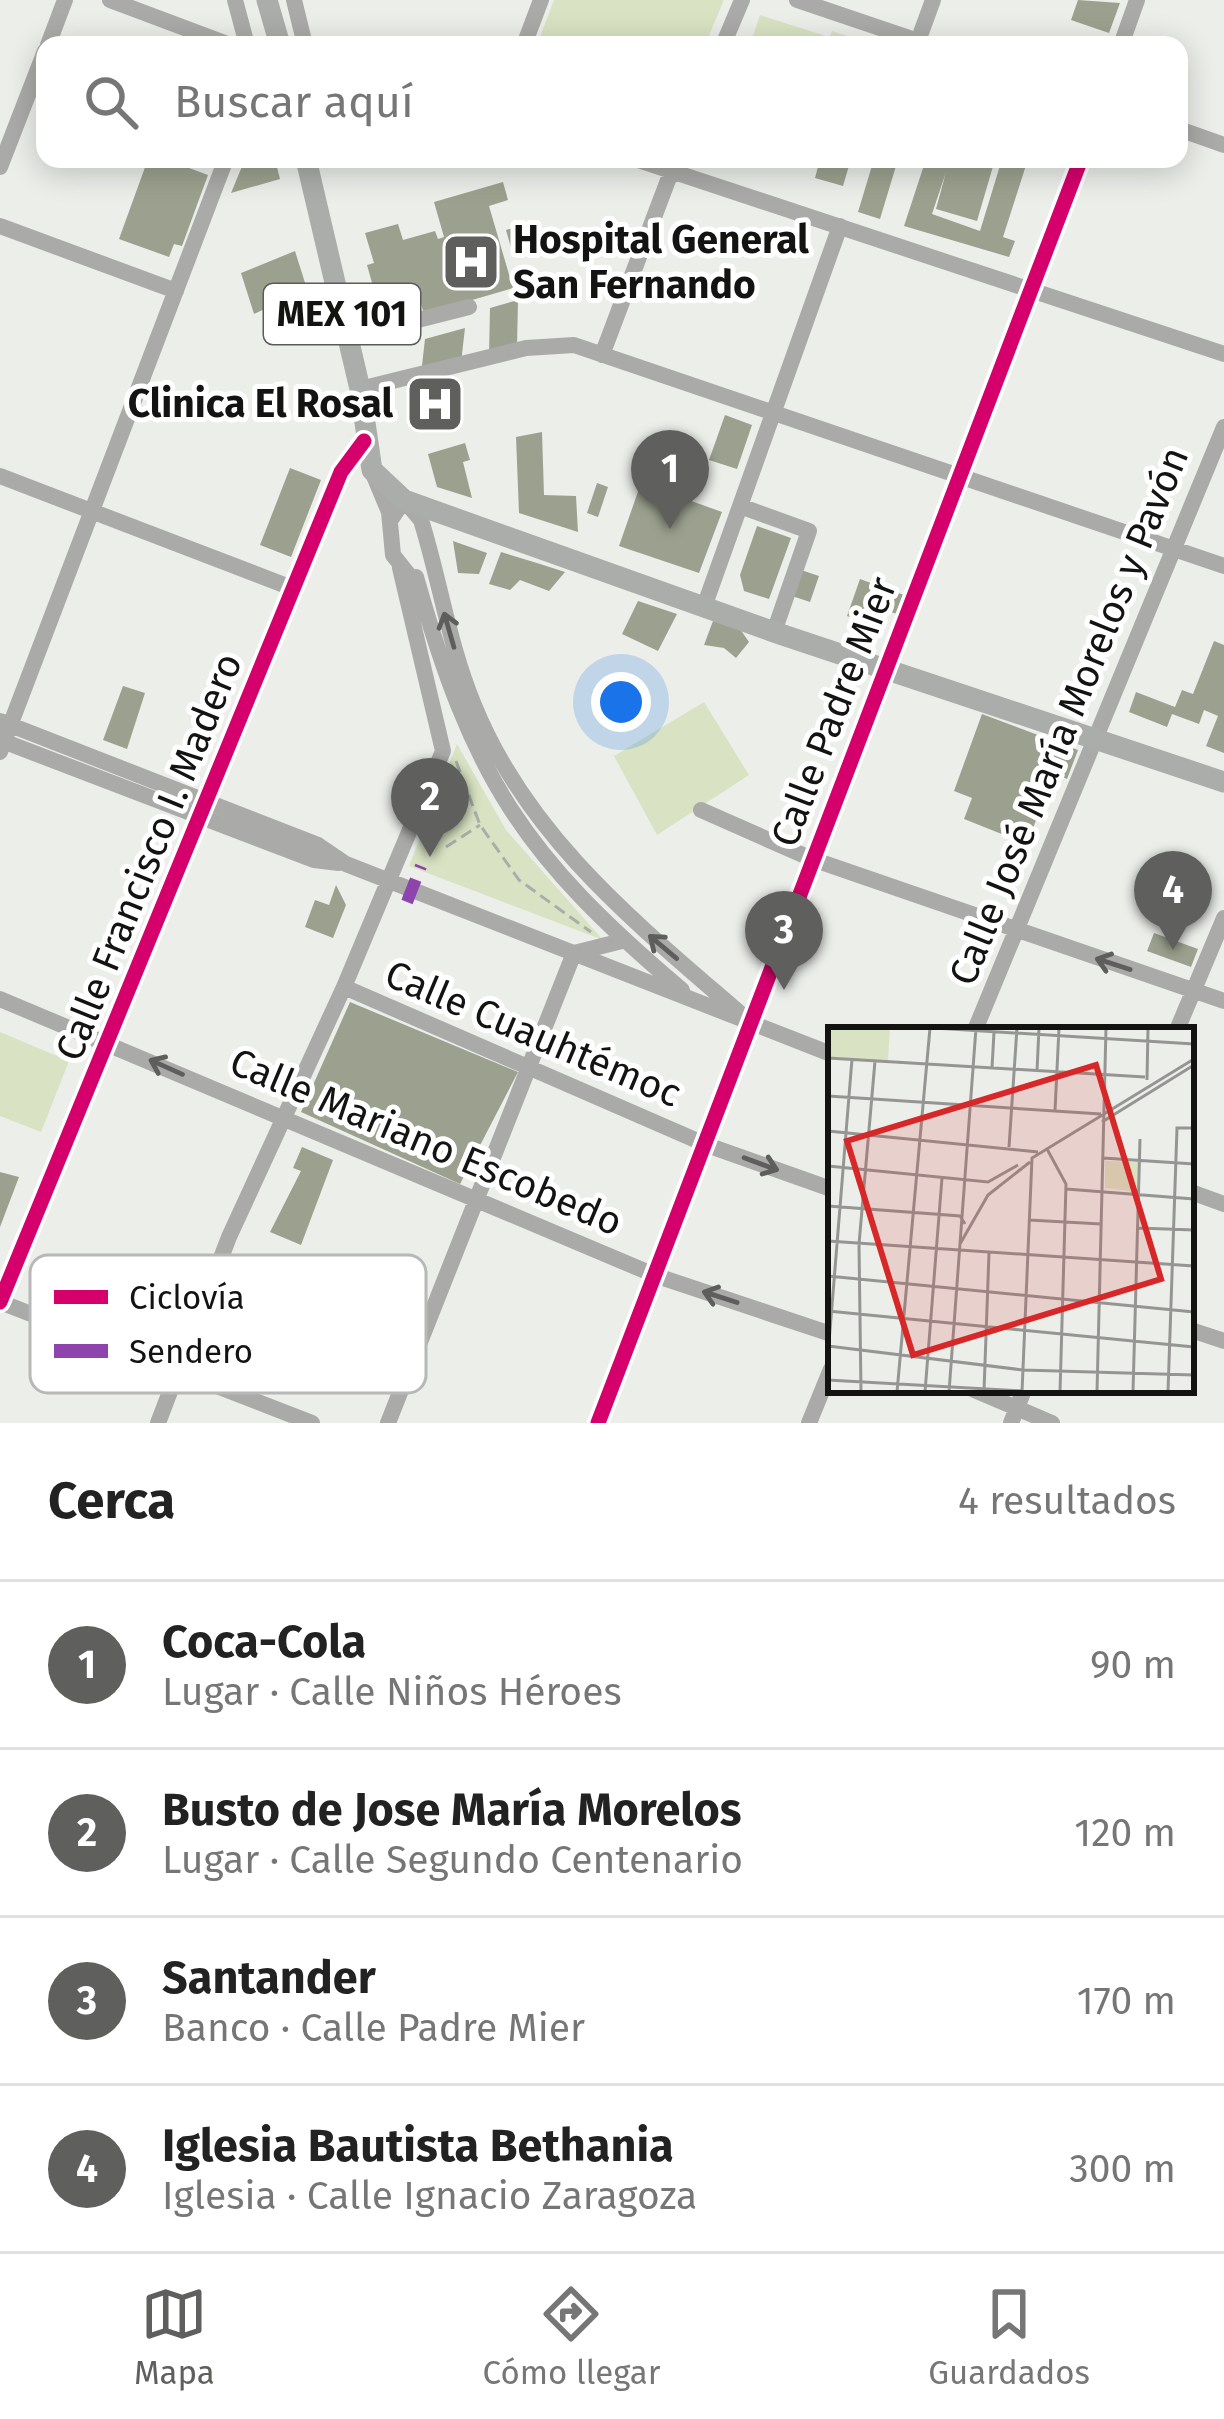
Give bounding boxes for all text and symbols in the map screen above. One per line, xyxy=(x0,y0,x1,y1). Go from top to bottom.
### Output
search box xyxy=(36,36,1188,168)
icon: search xyxy=(78,69,144,135)
text: Buscar aquí xyxy=(174,75,414,129)
place label: Hospital General San Fernando xyxy=(513,217,809,308)
hospital icon: Hospital General San Fernando xyxy=(440,231,502,293)
road number: MEX 101 xyxy=(264,284,420,344)
hospital icon: Clinica El Rosal xyxy=(404,373,466,435)
place label: Clinica El Rosal xyxy=(128,381,393,427)
pin: 1 xyxy=(631,430,709,529)
street label: Calle José María Morelos y Pavón xyxy=(940,440,1198,992)
street label: Calle Padre Mier xyxy=(762,571,906,853)
one-way arrow xyxy=(437,611,459,649)
street label: Calle Francisco I. Madero xyxy=(46,647,252,1067)
your location xyxy=(591,672,651,732)
pin: 2 xyxy=(391,758,469,857)
pin: 4 xyxy=(1134,851,1212,950)
pin: 3 xyxy=(745,891,823,990)
one-way arrow xyxy=(648,934,679,961)
street label: Calle Cuauhtémoc xyxy=(378,951,688,1117)
one-way arrow xyxy=(1095,952,1133,974)
inset map xyxy=(828,1027,1194,1393)
street label: Calle Mariano Escobedo xyxy=(223,1039,629,1245)
one-way arrow xyxy=(149,1054,185,1076)
one-way arrow xyxy=(741,1155,778,1176)
legend xyxy=(30,1255,426,1393)
text: Ciclovía xyxy=(129,1278,245,1318)
one-way arrow xyxy=(702,1285,739,1306)
text: Sendero xyxy=(129,1332,253,1372)
text: Cerca xyxy=(48,1470,175,1532)
text: 4 resultados xyxy=(958,1478,1176,1524)
text: Coca-Cola xyxy=(162,1615,366,1669)
text: 1 xyxy=(78,1642,96,1688)
text: 90 m xyxy=(1090,1642,1176,1688)
text: Lugar · Calle Niños Héroes xyxy=(162,1669,622,1715)
text: Busto de Jose María Morelos xyxy=(162,1783,741,1837)
text: 2 xyxy=(77,1810,97,1856)
text: 120 m xyxy=(1074,1810,1176,1856)
text: Lugar · Calle Segundo Centenario xyxy=(162,1837,743,1883)
text: Santander xyxy=(162,1951,376,2005)
text: 3 xyxy=(77,1978,97,2024)
text: 170 m xyxy=(1077,1978,1176,2024)
text: Banco · Calle Padre Mier xyxy=(162,2005,585,2051)
text: Iglesia Bautista Bethania xyxy=(162,2119,674,2173)
text: 4 xyxy=(76,2146,98,2192)
text: 300 m xyxy=(1069,2146,1176,2192)
text: Iglesia · Calle Ignacio Zaragoza xyxy=(162,2173,697,2219)
tab: Mapa xyxy=(134,2281,215,2393)
tab: Cómo llegar xyxy=(483,2281,660,2393)
tab: Guardados xyxy=(928,2281,1090,2393)

